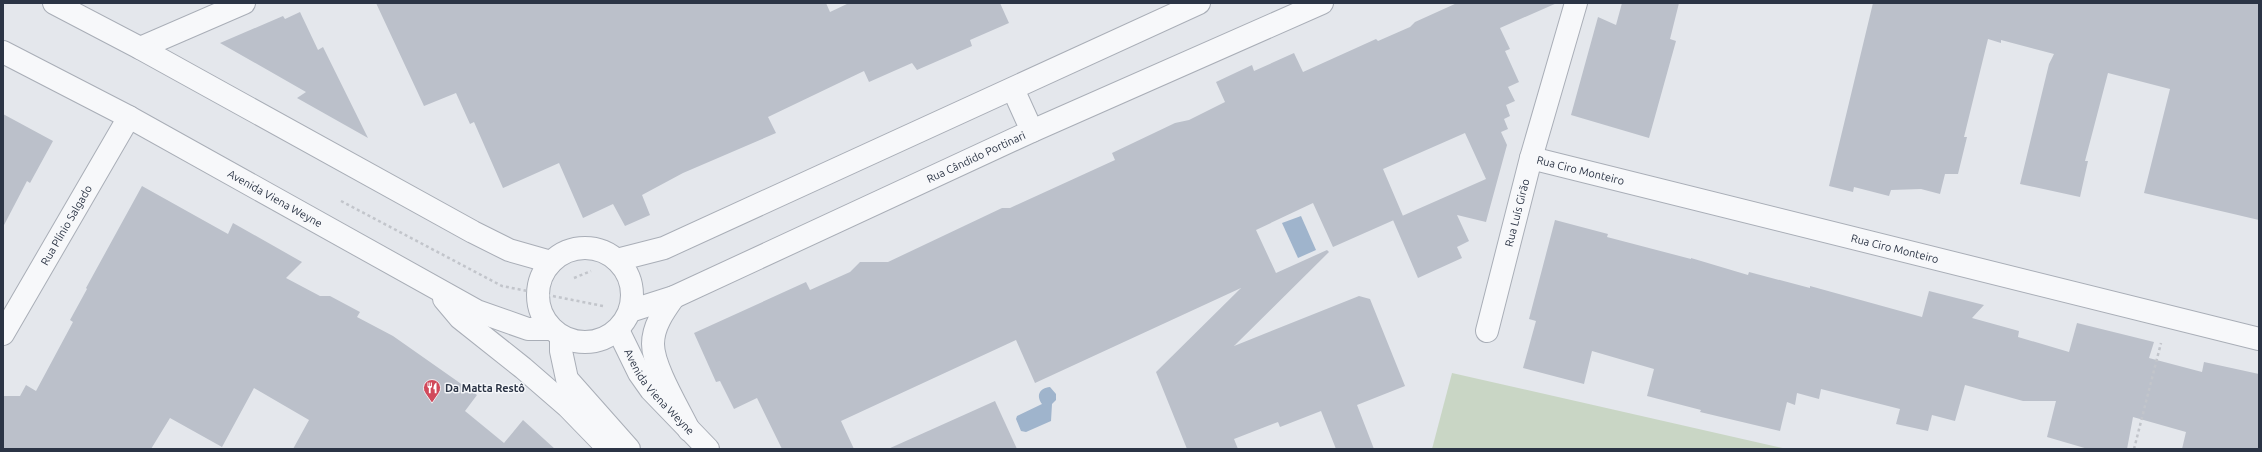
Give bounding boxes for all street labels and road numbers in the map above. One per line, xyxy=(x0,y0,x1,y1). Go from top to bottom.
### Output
street label: Rua Cândido Portinari xyxy=(925,129,1027,185)
street label: Rua Ciro Monteiro xyxy=(1535,154,1626,187)
street label: Avenida Viena Weyne xyxy=(226,167,324,230)
street label: Rua Luís Girão xyxy=(1503,178,1531,248)
street label: Rua Plínio Salgado xyxy=(38,183,94,267)
street label: Rua Ciro Monteiro xyxy=(1850,232,1940,265)
street label: Avenida Viena Weyne xyxy=(622,347,697,437)

